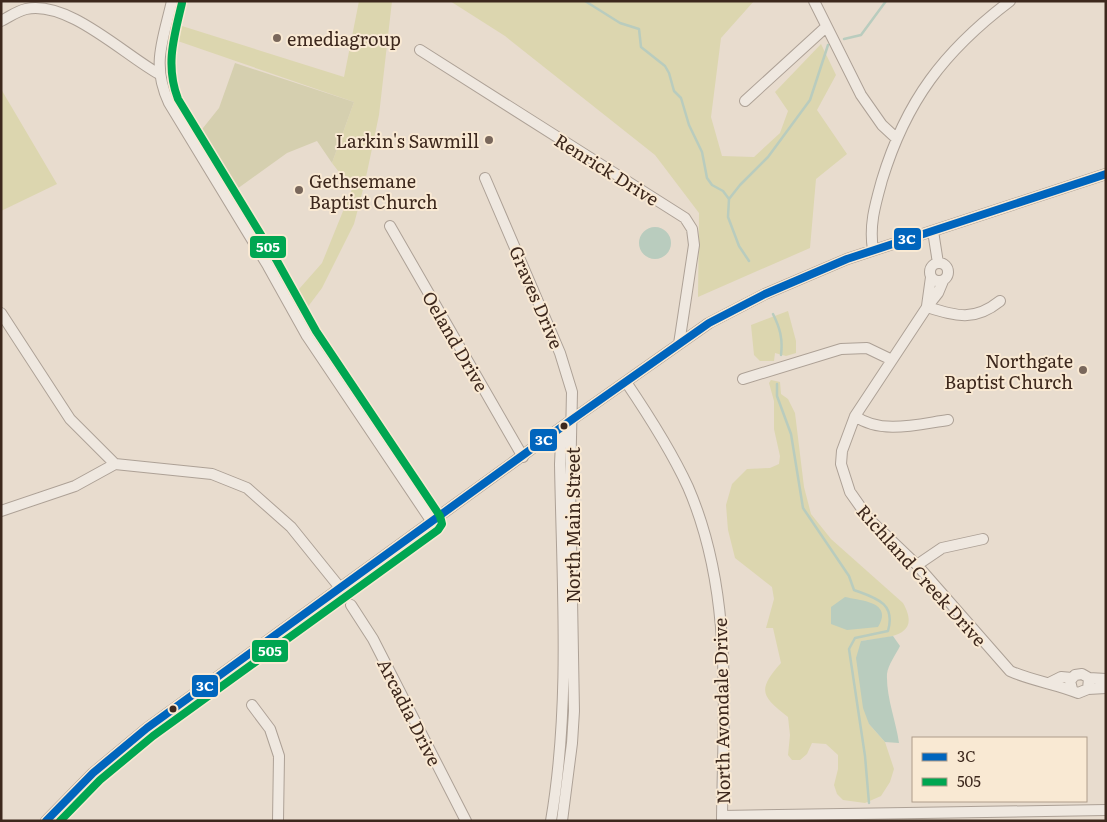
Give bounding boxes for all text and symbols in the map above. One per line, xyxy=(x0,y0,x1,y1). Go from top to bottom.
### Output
place label: emediagroup xyxy=(287,25,401,52)
marker: emediagroup xyxy=(271,32,283,44)
street label: Renrick Drive xyxy=(550,126,664,212)
place label: Larkin's Sawmill xyxy=(336,127,479,154)
marker: Larkin's Sawmill xyxy=(483,134,495,146)
place label: Gethsemane Baptist Church xyxy=(309,167,438,215)
marker: Gethsemane Baptist Church xyxy=(293,184,305,196)
line badge: 3C xyxy=(893,227,922,251)
text: 3C xyxy=(898,228,916,248)
line badge: 505 xyxy=(249,235,287,259)
text: 505 xyxy=(256,236,280,256)
street label: Graves Drive xyxy=(503,241,571,353)
street label: Oeland Drive xyxy=(416,286,496,396)
place label: Northgate Baptist Church xyxy=(944,347,1073,395)
marker: Northgate Baptist Church xyxy=(1077,364,1089,376)
unlabelled marker xyxy=(559,421,569,431)
line badge: 3C xyxy=(529,428,558,452)
text: 3C xyxy=(535,429,553,449)
street label: North Main Street xyxy=(559,446,586,603)
street label: Richland Creek Drive xyxy=(851,498,993,652)
street label: North Avondale Drive xyxy=(706,617,736,805)
line badge: 505 xyxy=(251,639,289,663)
text: 505 xyxy=(258,640,282,660)
street label: Arcadia Drive xyxy=(371,654,449,770)
line badge: 3C xyxy=(191,674,219,698)
text: 3C xyxy=(196,675,214,695)
unlabelled marker xyxy=(168,704,178,714)
legend xyxy=(912,737,1087,802)
text: 3C xyxy=(957,744,976,767)
text: 505 xyxy=(957,769,981,792)

